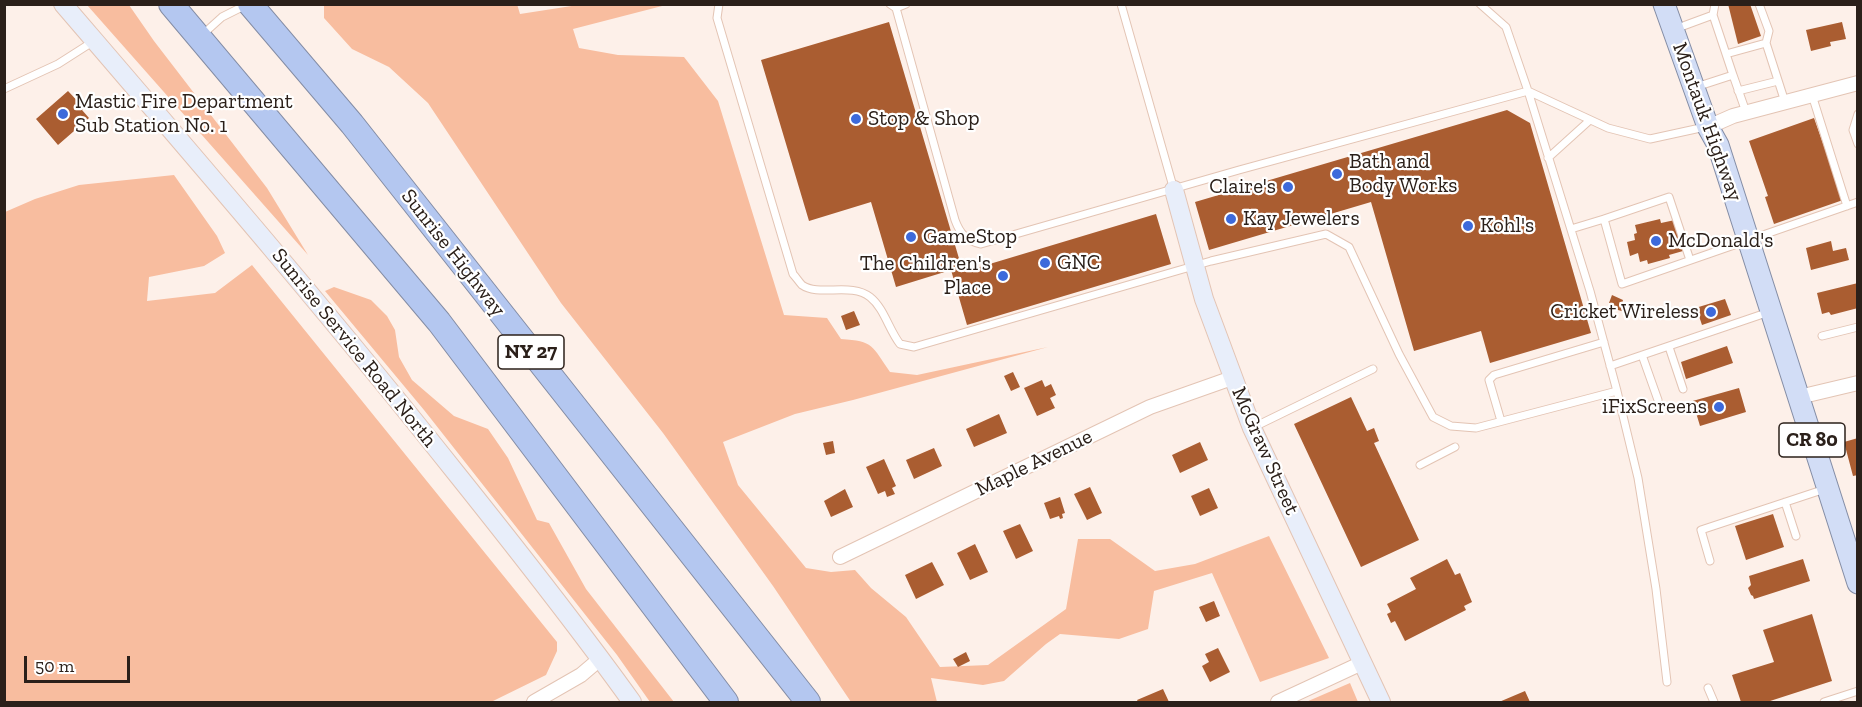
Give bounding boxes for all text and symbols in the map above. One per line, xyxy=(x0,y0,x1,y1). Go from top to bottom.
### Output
street label: Montauk Highway xyxy=(1667,39,1747,205)
place label: Mastic Fire Department Sub Station No. 1 xyxy=(75,89,293,139)
place label: Stop & Shop xyxy=(868,106,979,132)
marker: Mastic Fire Department Sub Station No. 1 xyxy=(56,107,70,121)
marker: Stop & Shop xyxy=(849,112,863,126)
place label: Bath and Body Works xyxy=(1349,149,1458,199)
marker: Bath and Body Works xyxy=(1330,167,1344,181)
place label: Claire's xyxy=(1209,174,1276,200)
marker: Claire's xyxy=(1281,180,1295,194)
street label: Sunrise Highway xyxy=(395,184,511,322)
place label: Kay Jewelers xyxy=(1243,206,1360,232)
marker: Kay Jewelers xyxy=(1224,212,1238,226)
place label: Kohl's xyxy=(1480,213,1534,239)
marker: Kohl's xyxy=(1461,219,1475,233)
place label: GameStop xyxy=(923,224,1017,250)
place label: McDonald's xyxy=(1668,228,1773,254)
marker: GameStop xyxy=(904,230,918,244)
marker: McDonald's xyxy=(1649,234,1663,248)
street label: Sunrise Service Road North xyxy=(266,244,442,452)
place label: GNC xyxy=(1057,250,1100,276)
place label: The Children's Place xyxy=(860,251,991,301)
marker: GNC xyxy=(1038,256,1052,270)
marker: The Children's Place xyxy=(996,269,1010,283)
place label: Cricket Wireless xyxy=(1550,299,1699,325)
marker: Cricket Wireless xyxy=(1704,305,1718,319)
road number: NY 27 xyxy=(498,335,564,369)
street label: McGraw Street xyxy=(1226,383,1304,519)
place label: iFixScreens xyxy=(1602,394,1707,420)
marker: iFixScreens xyxy=(1712,400,1726,414)
road number: CR 80 xyxy=(1779,423,1845,457)
street label: Maple Avenue xyxy=(972,424,1096,502)
scale bar xyxy=(27,644,134,682)
text: 50 m xyxy=(35,655,74,677)

